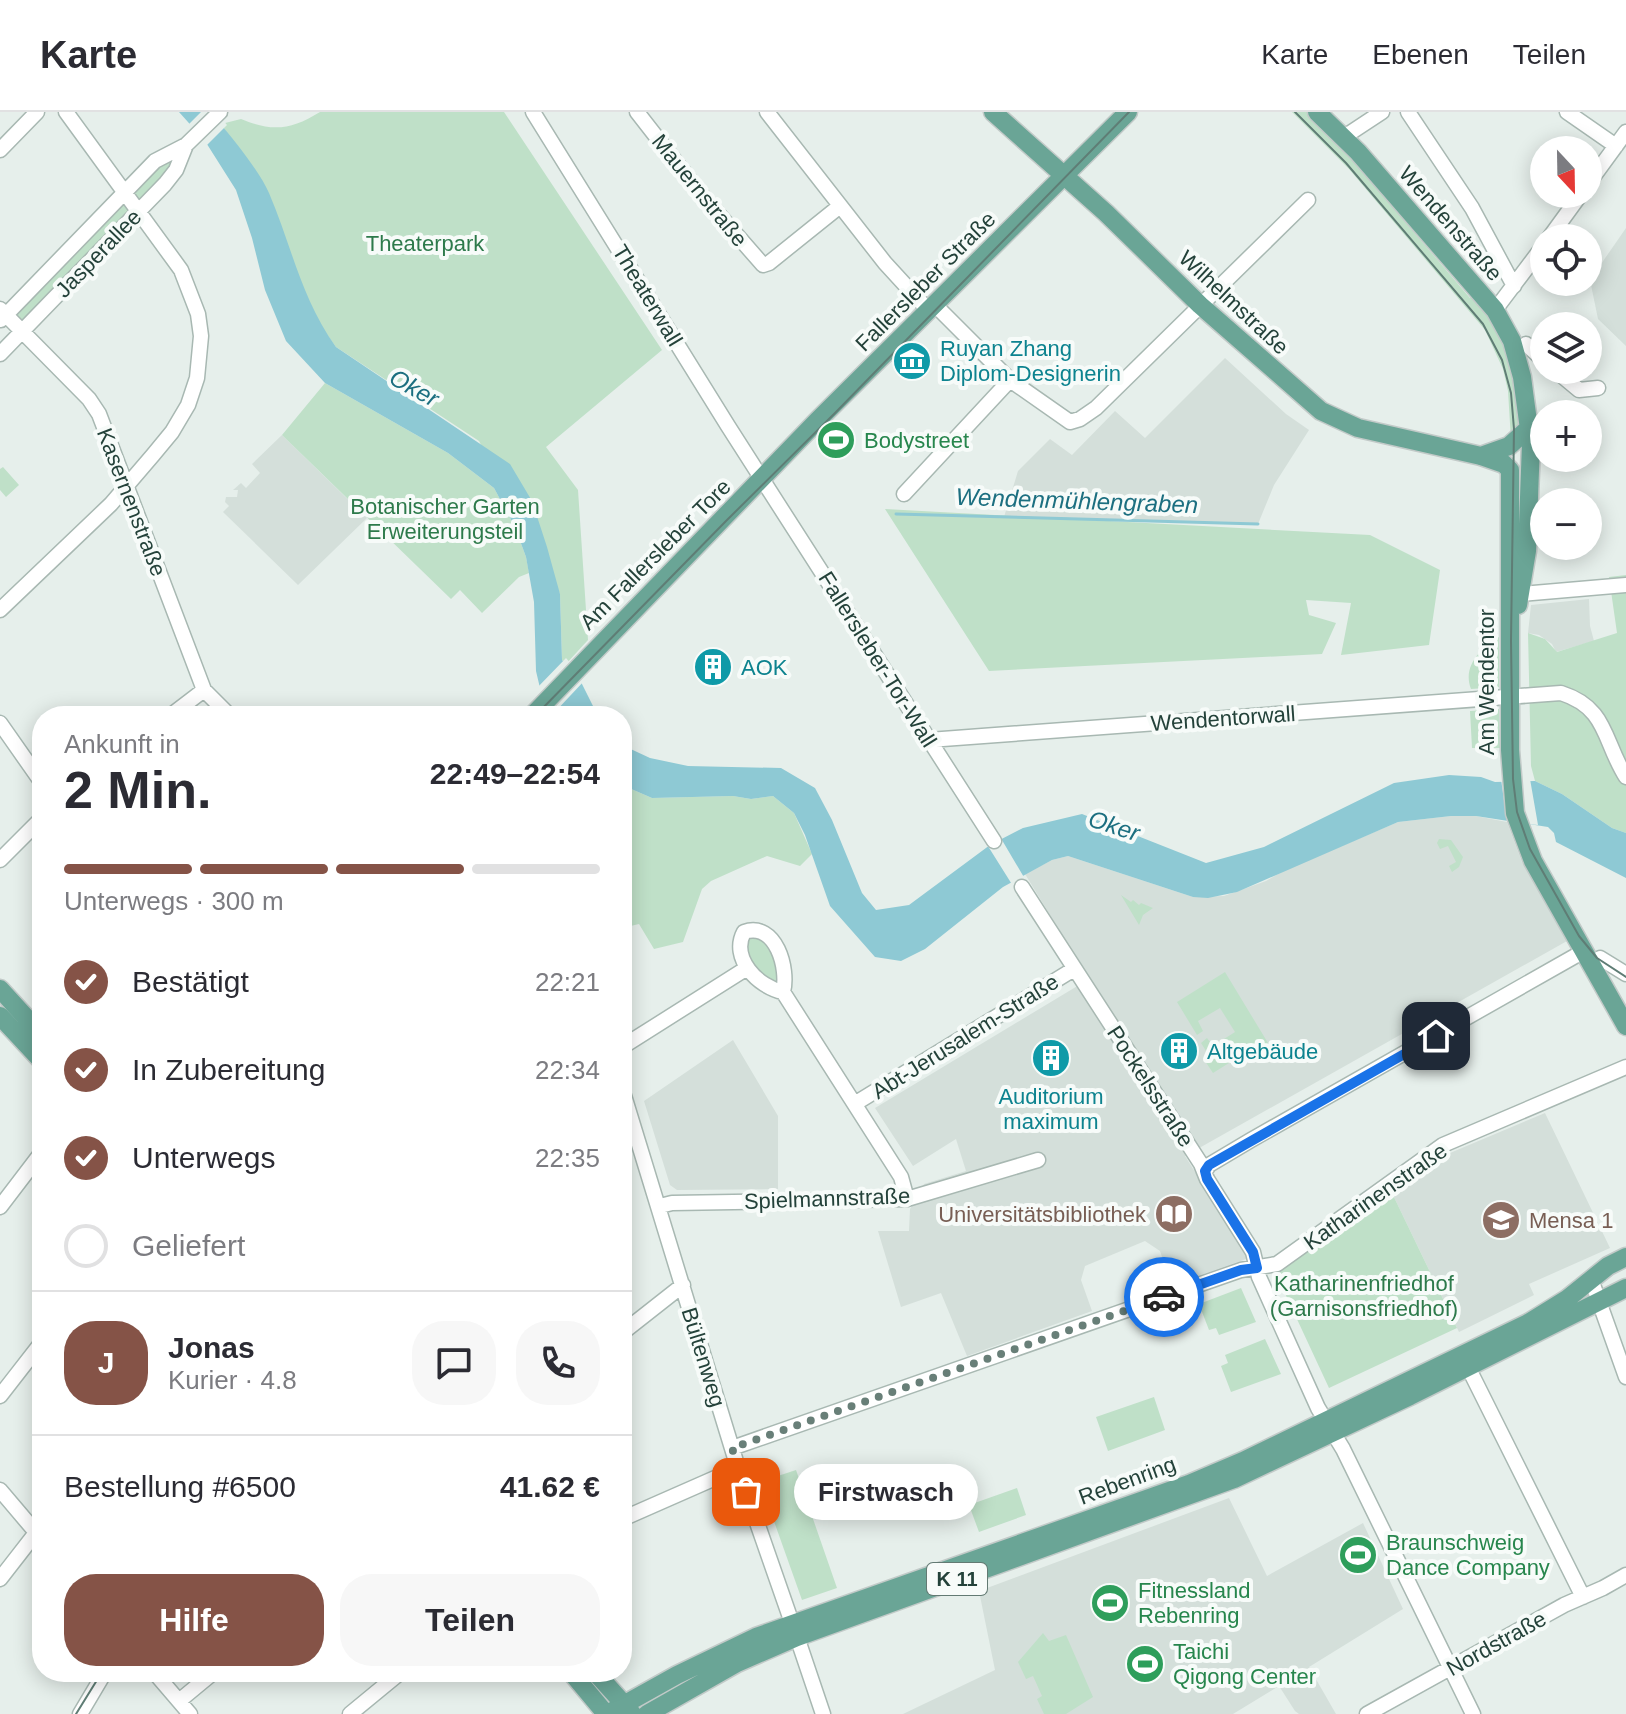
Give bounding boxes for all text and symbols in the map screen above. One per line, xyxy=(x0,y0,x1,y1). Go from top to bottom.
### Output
text: Karte xyxy=(40,34,137,76)
text: Karte xyxy=(1261,39,1328,70)
text: Ebenen xyxy=(1372,39,1469,70)
text: Teilen xyxy=(1513,39,1586,70)
street label: Mauernstraße xyxy=(647,129,752,251)
north arrow xyxy=(1530,136,1602,208)
map controls xyxy=(1530,136,1602,560)
street label: Wendenstraße xyxy=(1394,161,1507,286)
street label: Jasperallee xyxy=(50,204,146,302)
street label: Fallersleber Straße xyxy=(850,206,1000,356)
button: locate xyxy=(1530,224,1602,296)
park label: Theaterpark xyxy=(366,231,485,256)
street label: Theaterwall xyxy=(608,240,688,350)
street label: Wilhelmstraße xyxy=(1174,245,1294,359)
button: layers xyxy=(1530,312,1602,384)
place label: Ruyan Zhang Diplom-Designerin xyxy=(940,336,1121,386)
museum icon: Ruyan Zhang Diplom-Designerin xyxy=(891,340,933,382)
water label: Oker xyxy=(385,363,444,412)
button: + xyxy=(1530,400,1602,472)
sports icon: Bodystreet xyxy=(815,419,857,461)
street label: Kasernenstraße xyxy=(92,425,171,580)
place label: Bodystreet xyxy=(864,428,969,453)
street label: Am Fallersleber Tore xyxy=(575,474,736,635)
water label: Wendenmühlengraben xyxy=(955,483,1199,518)
button: − xyxy=(1530,488,1602,560)
park label: Botanischer Garten Erweiterungsteil xyxy=(350,494,540,544)
street label: Fallersleber-Tor-Wall xyxy=(813,567,942,752)
street label: Am Wendentor xyxy=(1474,609,1499,755)
building icon: AOK xyxy=(692,646,734,688)
place label: AOK xyxy=(741,655,788,680)
street label: Wendentorwall xyxy=(1150,701,1296,736)
text: Ankunft in xyxy=(64,729,180,759)
text: 22:49–22:54 xyxy=(430,757,600,790)
text: 2 Min. xyxy=(64,761,211,819)
water label: Oker xyxy=(1085,805,1144,847)
text: Unterwegs · 300 m xyxy=(64,886,284,916)
icon: check xyxy=(64,960,108,1004)
text: Bestätigt xyxy=(132,965,249,998)
text: 22:21 xyxy=(535,967,600,997)
street label: Abt-Jerusalem-Straße xyxy=(867,969,1063,1104)
pin xyxy=(1402,1002,1470,1070)
icon: home xyxy=(1414,1014,1458,1058)
street label: Pockelsstraße xyxy=(1102,1021,1199,1152)
building icon: Altgebäude xyxy=(1158,1030,1200,1072)
building icon: Auditorium maximum xyxy=(1030,1037,1072,1079)
place label: Altgebäude xyxy=(1207,1039,1318,1064)
icon: check xyxy=(64,1048,108,1092)
text: In Zubereitung xyxy=(132,1053,325,1086)
text: 22:34 xyxy=(535,1055,600,1085)
place label: Auditorium maximum xyxy=(998,1084,1104,1134)
icon: check xyxy=(64,1136,108,1180)
street label: Katharinenstraße xyxy=(1299,1138,1452,1255)
text: Unterwegs xyxy=(132,1141,275,1174)
text: 22:35 xyxy=(535,1143,600,1173)
street label: Spielmannstraße xyxy=(743,1183,911,1214)
library icon: Universitätsbibliothek xyxy=(1153,1193,1195,1235)
school or university icon: Mensa 1 xyxy=(1480,1199,1522,1241)
place label: Universitätsbibliothek xyxy=(938,1202,1147,1227)
place label: Mensa 1 xyxy=(1529,1208,1613,1233)
text: Geliefert xyxy=(132,1229,245,1262)
courier xyxy=(1124,1257,1204,1337)
park label: Katharinenfriedhof (Garnisonsfriedhof) xyxy=(1270,1271,1458,1321)
icon: car xyxy=(1142,1275,1186,1319)
street label: Bültenweg xyxy=(677,1304,730,1410)
button: chat xyxy=(412,1321,496,1405)
button: phone xyxy=(516,1321,600,1405)
text: Jonas xyxy=(168,1331,255,1364)
text: J xyxy=(98,1346,114,1379)
text: Kurier · 4.8 xyxy=(168,1365,297,1395)
street label: Rebenring xyxy=(1075,1451,1179,1510)
pin xyxy=(712,1458,780,1526)
callout: Firstwasch xyxy=(794,1464,978,1520)
text: Bestellung #6500 xyxy=(64,1470,296,1503)
text: 41.62 € xyxy=(500,1470,600,1503)
icon: bag xyxy=(724,1470,768,1514)
text: Firstwasch xyxy=(818,1477,954,1507)
place label: Braunschweig Dance Company xyxy=(1386,1530,1550,1580)
sports icon: Braunschweig Dance Company xyxy=(1337,1534,1379,1576)
road number: K 11 xyxy=(927,1563,987,1595)
button: Hilfe xyxy=(64,1574,324,1666)
button: Teilen xyxy=(340,1574,600,1666)
place label: Fitnessland Rebenring xyxy=(1138,1578,1251,1628)
sports icon: Fitnessland Rebenring xyxy=(1089,1582,1131,1624)
street label: Nordstraße xyxy=(1442,1606,1550,1681)
place label: Taichi Qigong Center xyxy=(1173,1639,1316,1689)
sports icon: Taichi Qigong Center xyxy=(1124,1643,1166,1685)

